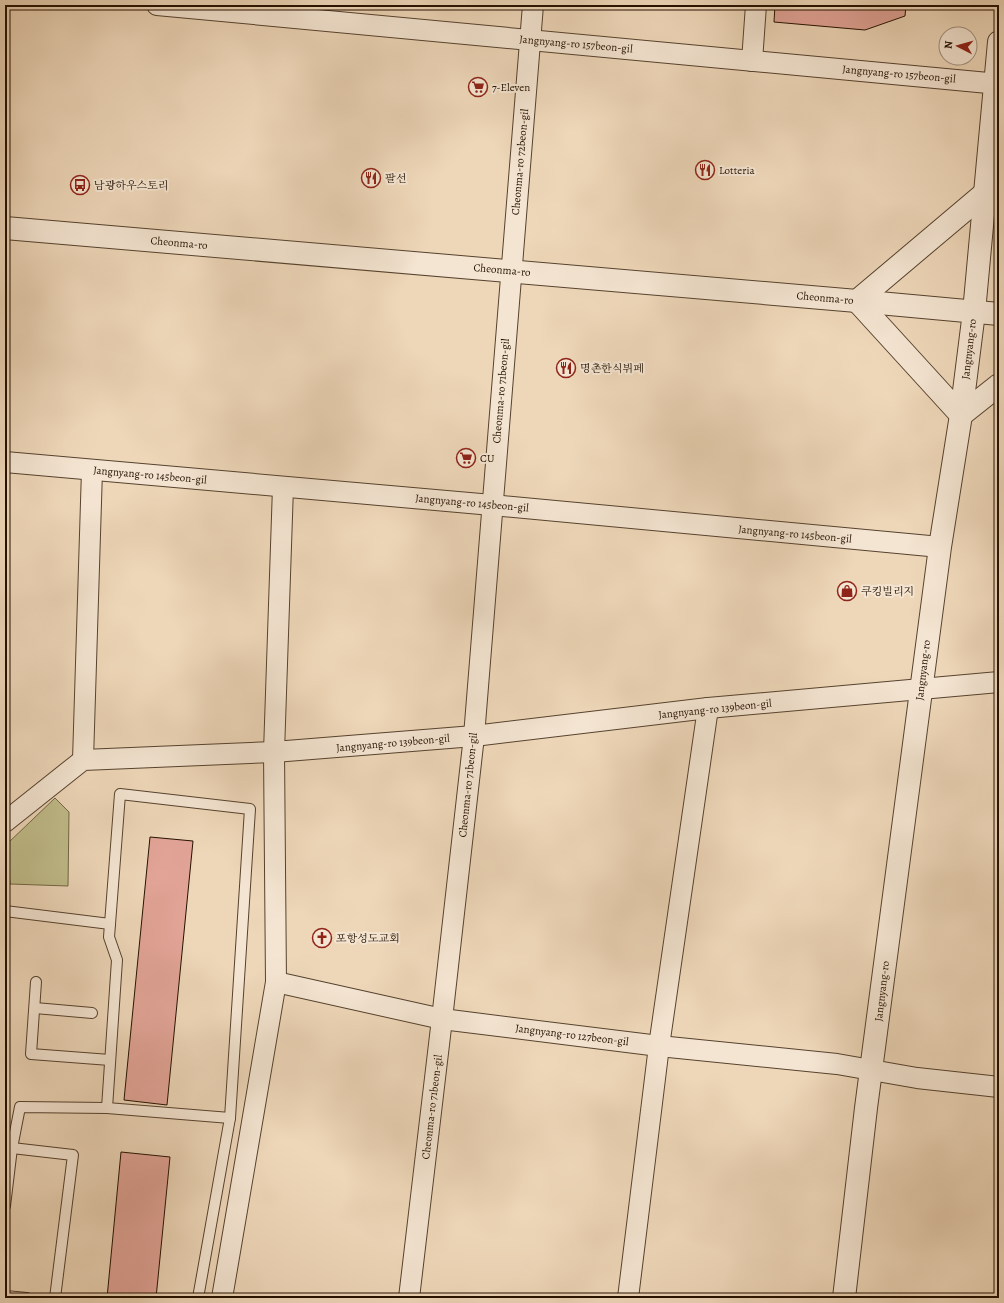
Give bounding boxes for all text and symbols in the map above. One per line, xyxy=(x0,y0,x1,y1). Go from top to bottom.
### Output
north arrow xyxy=(938,26,978,66)
street label: Jangnyang-ro 157beon-gil xyxy=(519,32,634,56)
text: N xyxy=(941,40,956,50)
street label: Jangnyang-ro 157beon-gil xyxy=(842,62,957,86)
supermarket icon: 7-Eleven xyxy=(467,76,489,98)
place label: 7-Eleven xyxy=(492,80,530,95)
street label: Cheonma-ro 72beon-gil xyxy=(508,108,532,216)
restaurant icon: Lotteria xyxy=(694,159,716,181)
place label: Lotteria xyxy=(719,163,756,178)
restaurant icon: 팔선 xyxy=(360,167,382,189)
place label: 팔선 xyxy=(385,171,406,186)
bus stop icon: 남광하우스토리 xyxy=(69,174,91,196)
place label: 남광하우스토리 xyxy=(94,178,168,193)
street label: Cheonma-ro xyxy=(150,233,209,253)
street label: Cheonma-ro xyxy=(473,260,532,280)
street label: Cheonma-ro xyxy=(796,288,855,308)
street label: Jangnyang-ro xyxy=(958,317,980,380)
street label: Cheonma-ro 71beon-gil xyxy=(489,338,513,444)
restaurant icon: 명촌한식뷔페 xyxy=(555,357,577,379)
place label: 명촌한식뷔페 xyxy=(580,361,644,376)
supermarket icon: CU xyxy=(455,447,477,469)
place label: CU xyxy=(480,451,495,466)
street label: Jangnyang-ro 145beon-gil xyxy=(93,463,208,487)
street label: Jangnyang-ro 145beon-gil xyxy=(415,491,530,515)
street label: Jangnyang-ro 145beon-gil xyxy=(738,522,853,546)
shop icon: 쿠킹빌리지 xyxy=(836,580,858,602)
place label: 쿠킹빌리지 xyxy=(861,584,914,599)
street label: Jangnyang-ro xyxy=(912,638,934,701)
street label: Jangnyang-ro 139beon-gil xyxy=(658,696,773,722)
street label: Jangnyang-ro 139beon-gil xyxy=(336,731,451,755)
street label: Cheonma-ro 71beon-gil xyxy=(455,732,481,838)
church icon: 포항성도교회 xyxy=(311,927,333,949)
place label: 포항성도교회 xyxy=(336,931,400,946)
street label: Jangnyang-ro xyxy=(871,959,893,1022)
street label: Jangnyang-ro 127beon-gil xyxy=(514,1021,630,1049)
street label: Cheonma-ro 71beon-gil xyxy=(418,1054,446,1160)

